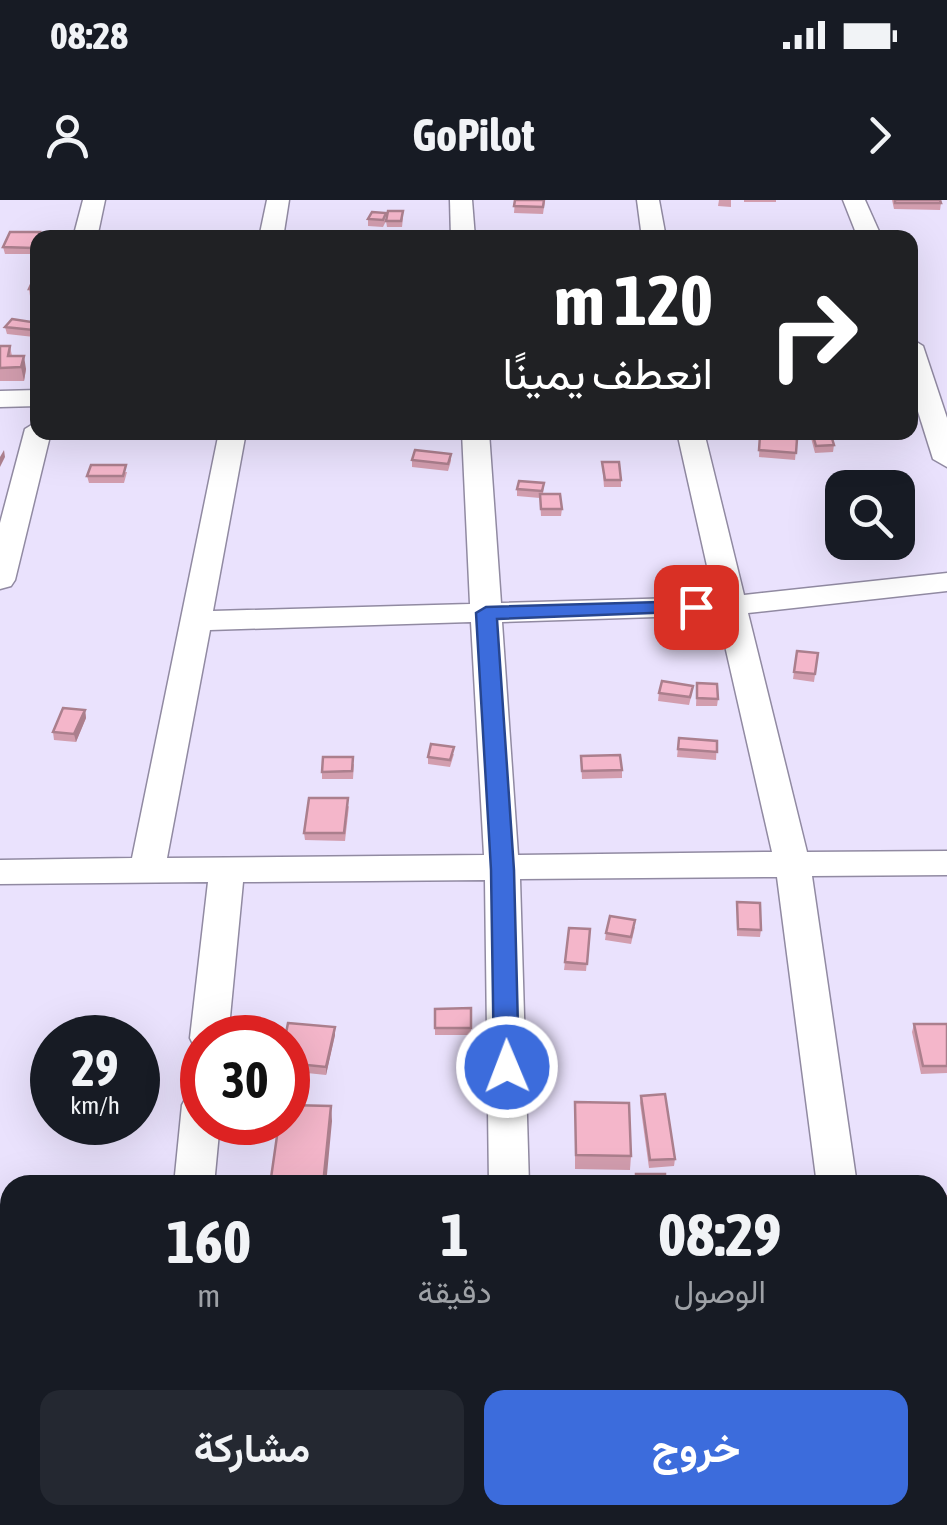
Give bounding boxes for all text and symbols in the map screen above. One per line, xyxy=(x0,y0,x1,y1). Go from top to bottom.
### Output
text: 08:28 xyxy=(50,14,128,57)
icon: person xyxy=(40,108,95,163)
icon: forward xyxy=(852,108,907,163)
text: GoPilot xyxy=(412,109,535,161)
text: 120 m xyxy=(554,260,713,340)
icon: right xyxy=(748,270,878,400)
text: انعطف يمينًا xyxy=(503,347,713,399)
map controls xyxy=(825,470,915,560)
button: search xyxy=(825,470,915,560)
pin xyxy=(654,565,739,650)
icon: arrive xyxy=(669,580,724,635)
speed limit sign: 30 xyxy=(180,1015,310,1145)
position arrow xyxy=(455,1015,559,1119)
text: 29 xyxy=(71,1039,118,1097)
text: km/h xyxy=(70,1091,120,1119)
text: 1 xyxy=(440,1200,469,1269)
text: 08:29 xyxy=(658,1200,782,1269)
text: 160 xyxy=(166,1207,251,1276)
text: دقيقة xyxy=(418,1273,492,1310)
text: الوصول xyxy=(674,1273,766,1310)
text: m xyxy=(197,1277,220,1314)
button: مشاركة xyxy=(40,1390,464,1505)
button: خروج xyxy=(484,1390,908,1505)

